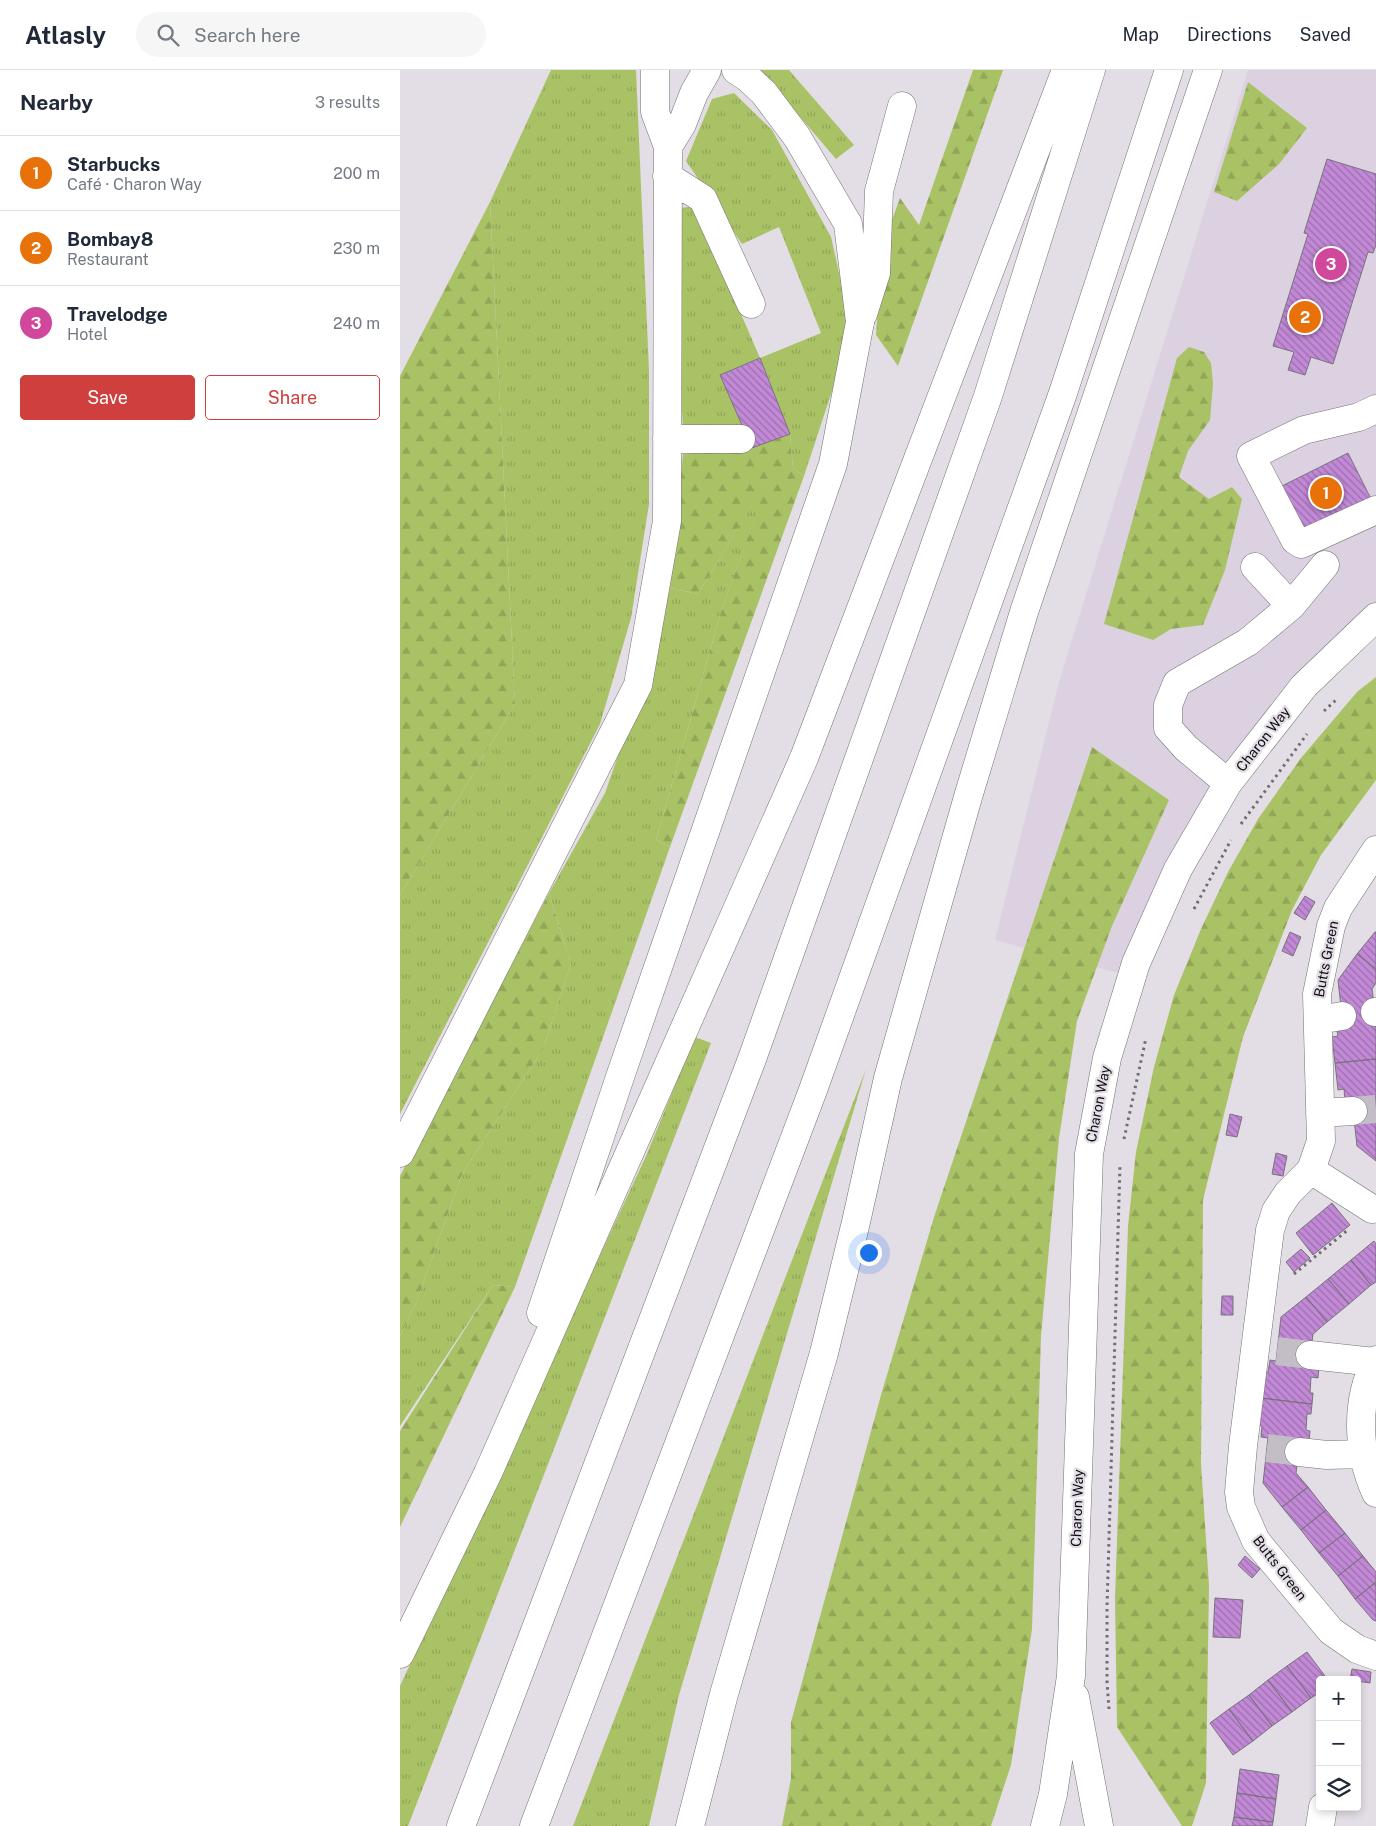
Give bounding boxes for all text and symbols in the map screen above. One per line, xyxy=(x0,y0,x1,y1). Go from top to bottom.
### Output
search box xyxy=(136,12,486,57)
text: Atlasly xyxy=(25,21,106,49)
icon: search xyxy=(154,21,182,49)
text: Search here xyxy=(194,24,301,46)
text: Map xyxy=(1122,24,1159,45)
text: Directions xyxy=(1187,24,1272,45)
text: Saved xyxy=(1300,24,1351,45)
text: Nearby xyxy=(20,90,93,115)
text: 3 results xyxy=(315,93,380,112)
text: Starbucks xyxy=(67,153,160,175)
text: 1 xyxy=(33,164,39,183)
text: 200 m xyxy=(333,164,380,183)
text: Café · Charon Way xyxy=(67,175,202,194)
text: Bombay8 xyxy=(67,228,153,250)
text: 2 xyxy=(31,239,41,258)
text: 230 m xyxy=(333,239,380,258)
pin: 3 xyxy=(1315,245,1347,283)
text: Restaurant xyxy=(67,250,149,269)
pin: 2 xyxy=(1289,298,1321,336)
text: Travelodge xyxy=(67,303,168,325)
text: 3 xyxy=(31,314,41,333)
text: 240 m xyxy=(333,314,380,333)
text: Hotel xyxy=(67,325,108,344)
button: Save xyxy=(20,375,195,420)
button: Share xyxy=(205,375,380,420)
pin: 1 xyxy=(1310,474,1342,512)
street label: Charon Way xyxy=(1233,703,1294,775)
street label: Butts Green xyxy=(1311,919,1341,999)
street label: Charon Way xyxy=(1083,1064,1113,1144)
your location xyxy=(856,1240,882,1266)
street label: Charon Way xyxy=(1068,1468,1086,1547)
street label: Butts Green xyxy=(1250,1532,1310,1604)
map controls xyxy=(1316,1676,1361,1811)
button: + xyxy=(1316,1676,1361,1721)
button: − xyxy=(1316,1721,1361,1766)
button: layers xyxy=(1316,1766,1361,1811)

